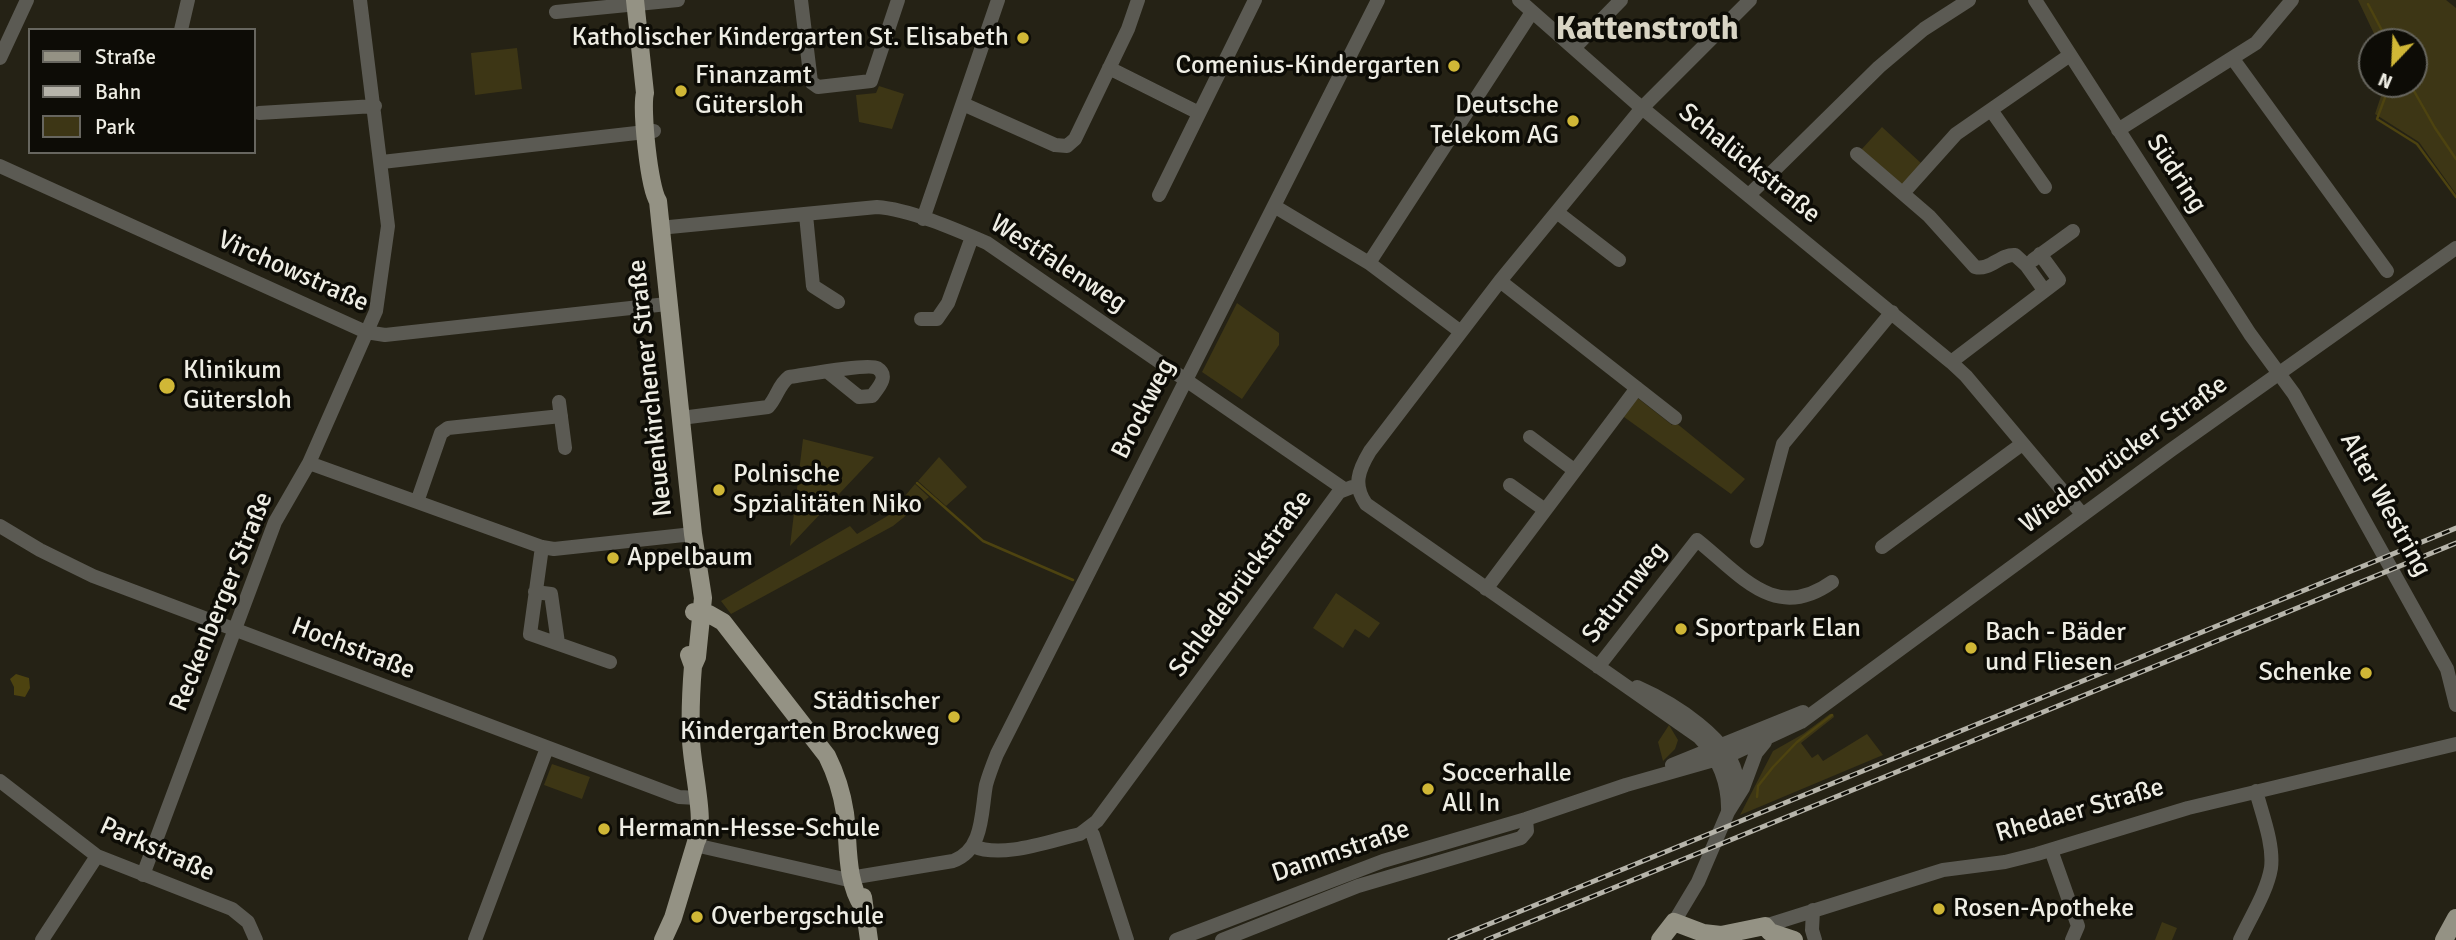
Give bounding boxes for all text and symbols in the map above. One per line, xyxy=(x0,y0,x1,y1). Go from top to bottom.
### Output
district label: Kattenstroth xyxy=(1555,10,1739,50)
place label: Katholischer Kindergarten St. Elisabeth xyxy=(572,22,1009,54)
legend xyxy=(28,28,256,154)
north arrow xyxy=(2358,28,2428,98)
marker: Katholischer Kindergarten St. Elisabeth xyxy=(1015,30,1031,46)
text: Straße xyxy=(95,44,156,70)
place label: Comenius-Kindergarten xyxy=(1175,50,1440,82)
marker: Comenius-Kindergarten xyxy=(1446,58,1462,74)
place label: Finanzamt Gütersloh xyxy=(695,60,812,122)
text: N xyxy=(2375,67,2396,94)
text: Bahn xyxy=(95,79,141,105)
marker: Finanzamt Gütersloh xyxy=(673,83,689,99)
place label: Deutsche Telekom AG xyxy=(1430,90,1559,152)
street label: Schalückstraße xyxy=(1672,97,1826,231)
marker: Deutsche Telekom AG xyxy=(1565,113,1581,129)
text: Park xyxy=(95,114,135,140)
street label: Südring xyxy=(2139,129,2213,219)
street label: Westfalenweg xyxy=(984,208,1132,320)
street label: Virchowstraße xyxy=(213,225,373,319)
street label: Neuenkirchener Straße xyxy=(622,258,680,518)
street label: Brockweg xyxy=(1105,354,1183,464)
place label: Klinikum Gütersloh xyxy=(183,355,292,416)
street label: Wiedenbrücker Straße xyxy=(2014,369,2234,541)
marker: Klinikum Gütersloh xyxy=(157,376,177,396)
street label: Alter Westring xyxy=(2333,428,2437,582)
place label: Polnische Spzialitäten Niko xyxy=(733,459,922,520)
marker: Polnische Spzialitäten Niko xyxy=(711,482,727,498)
street label: Schledebrückstraße xyxy=(1163,485,1319,683)
street label: Reckenberger Straße xyxy=(164,488,280,716)
street label: Saturnweg xyxy=(1576,536,1674,650)
place label: Appelbaum xyxy=(627,542,753,574)
marker: Appelbaum xyxy=(605,550,621,566)
street label: Hochstraße xyxy=(287,611,419,687)
place label: Sportpark Elan xyxy=(1695,613,1861,645)
place label: Bach - Bäder und Fliesen xyxy=(1985,617,2126,678)
marker: Sportpark Elan xyxy=(1673,621,1689,637)
marker: Bach - Bäder und Fliesen xyxy=(1963,640,1979,656)
place label: Schenke xyxy=(2258,657,2352,689)
marker: Schenke xyxy=(2358,665,2374,681)
place label: Städtischer Kindergarten Brockweg xyxy=(680,686,940,748)
marker: Städtischer Kindergarten Brockweg xyxy=(946,709,962,725)
place label: Soccerhalle All In xyxy=(1442,758,1572,820)
street label: Rhedaer Straße xyxy=(1992,772,2168,850)
marker: Soccerhalle All In xyxy=(1420,781,1436,797)
street label: Parkstraße xyxy=(95,811,219,889)
place label: Hermann-Hesse-Schule xyxy=(618,813,880,845)
street label: Dammstraße xyxy=(1268,814,1414,890)
marker: Hermann-Hesse-Schule xyxy=(596,821,612,837)
place label: Rosen-Apotheke xyxy=(1953,893,2134,925)
place label: Overbergschule xyxy=(711,901,884,933)
marker: Rosen-Apotheke xyxy=(1931,901,1947,917)
marker: Overbergschule xyxy=(689,909,705,925)

